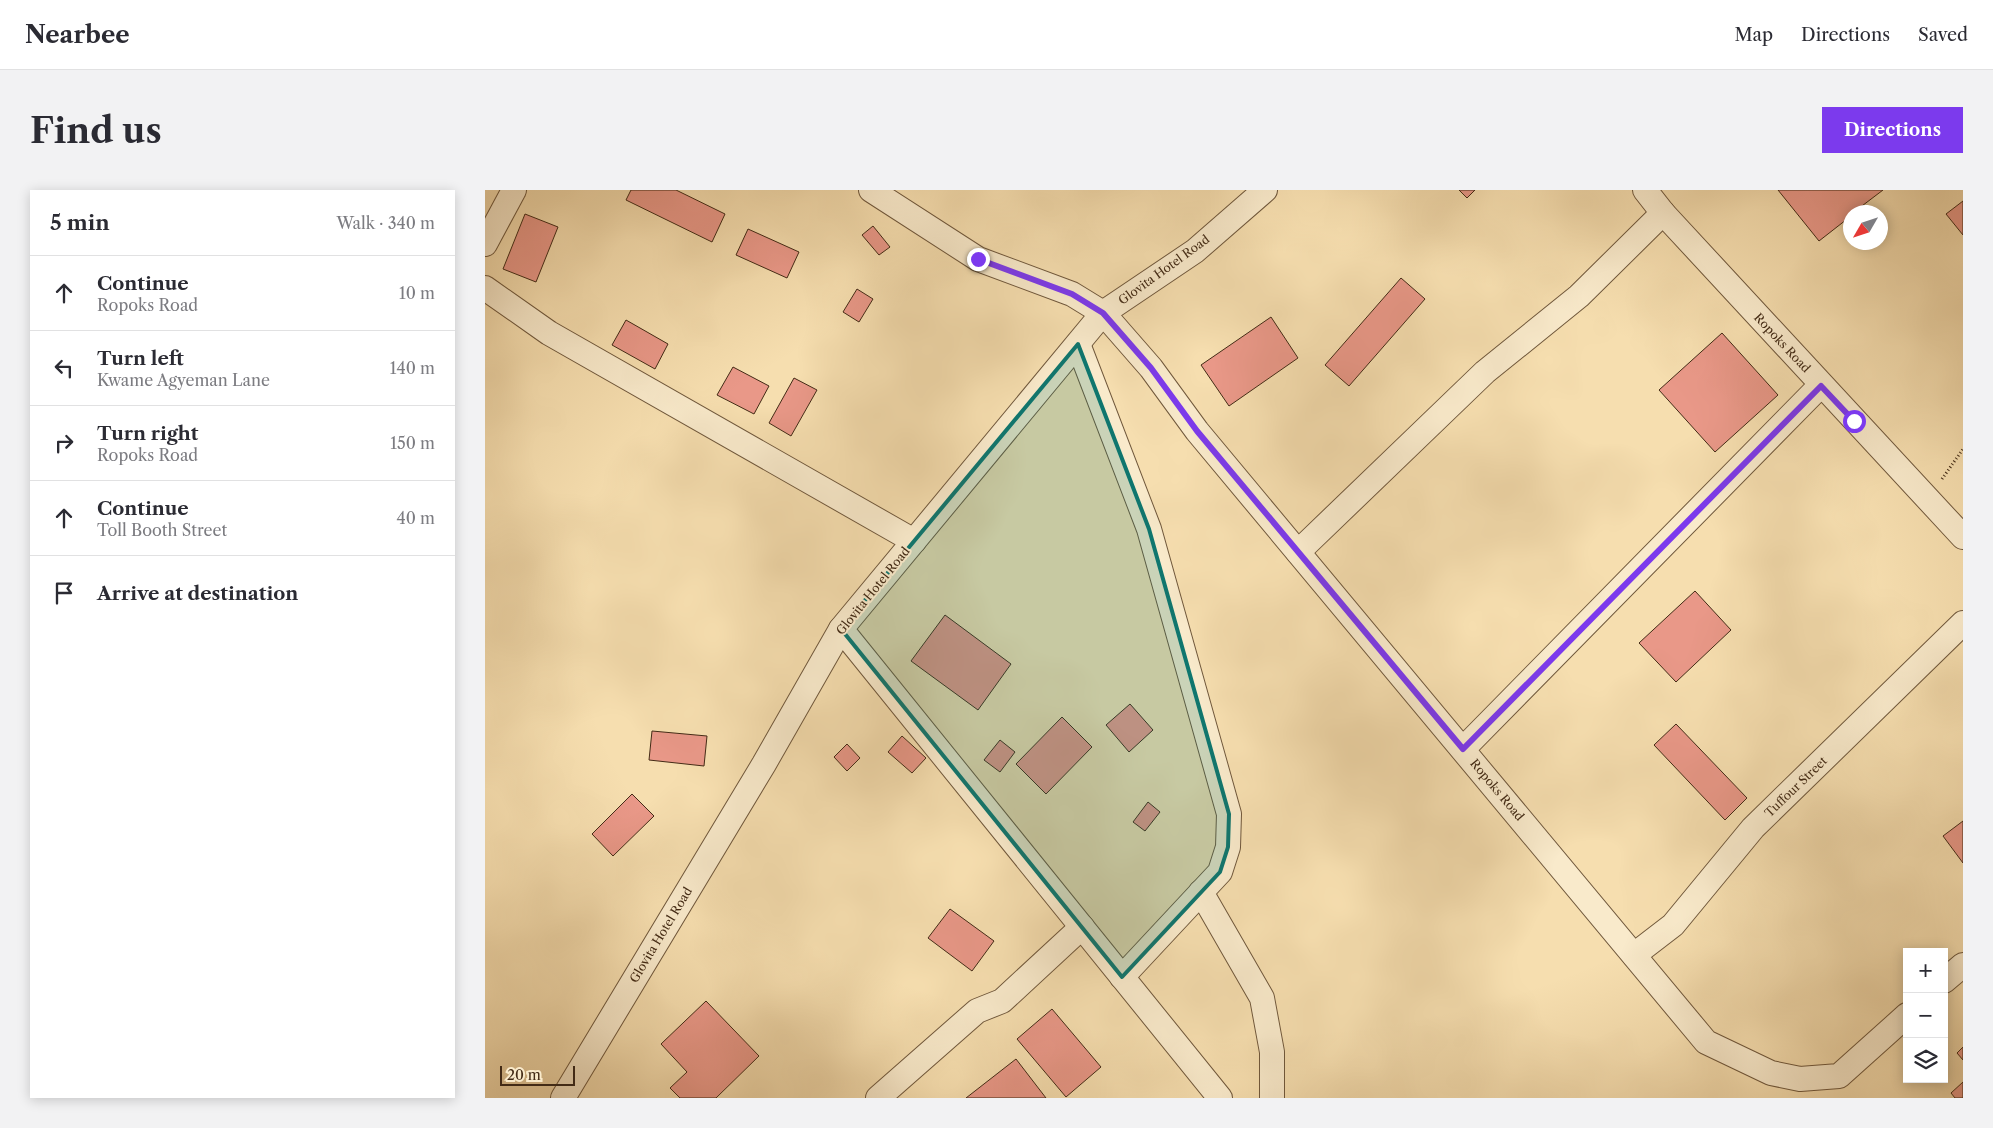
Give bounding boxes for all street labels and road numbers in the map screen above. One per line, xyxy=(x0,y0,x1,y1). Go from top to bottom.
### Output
street label: Glovita Hotel Road xyxy=(1115,231,1213,308)
street label: Ropoks Road xyxy=(1751,310,1814,376)
street label: Glovita Hotel Road xyxy=(833,543,913,638)
street label: Tuffour Street xyxy=(1761,753,1830,820)
street label: Ropoks Road xyxy=(1467,756,1528,824)
street label: Glovita Hotel Road xyxy=(626,884,695,985)

